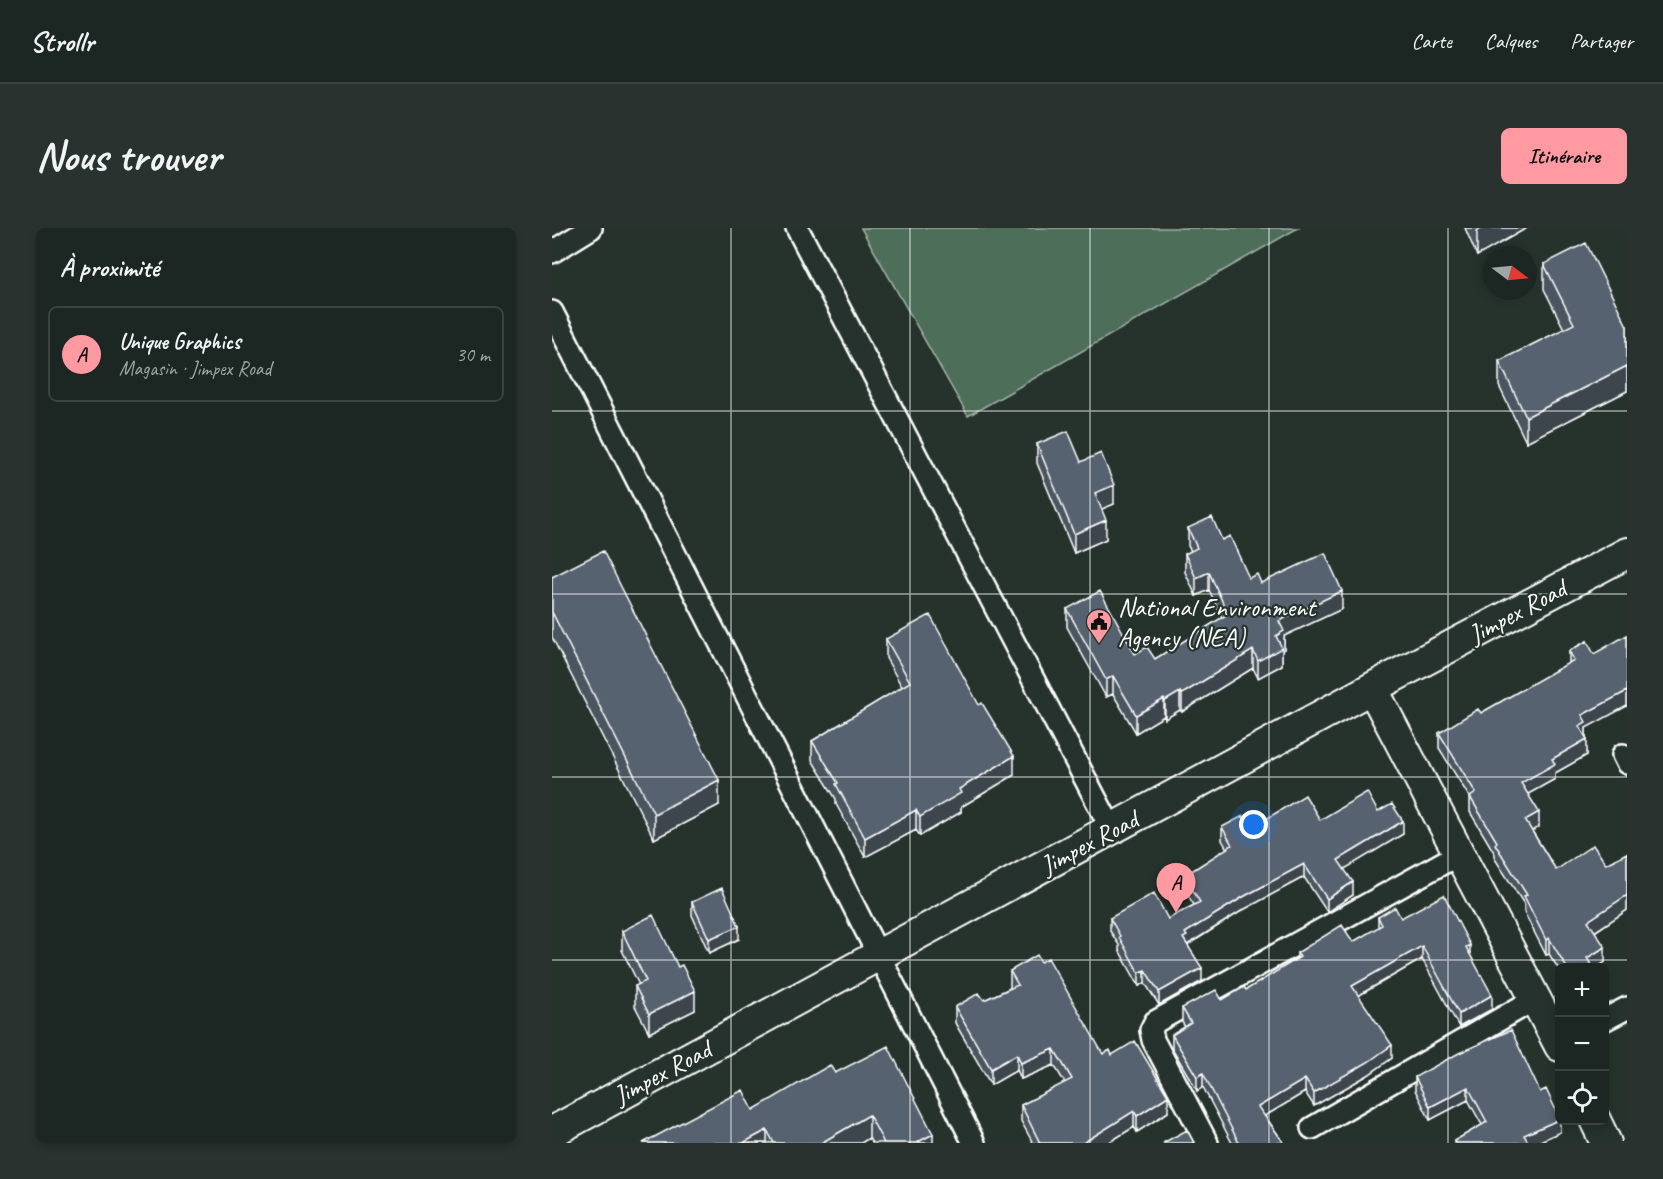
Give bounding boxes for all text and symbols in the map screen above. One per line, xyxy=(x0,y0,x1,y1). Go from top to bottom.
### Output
text: Strollr xyxy=(30,24,94,59)
text: Carte xyxy=(1411,28,1452,54)
text: Calques xyxy=(1485,28,1537,54)
text: Partager xyxy=(1570,28,1633,54)
button: Itinéraire xyxy=(1501,128,1627,184)
text: Nous trouver xyxy=(36,130,220,183)
north arrow xyxy=(1483,246,1537,300)
text: À proximité xyxy=(60,251,159,284)
text: Unique Graphics xyxy=(119,328,241,356)
text: A xyxy=(76,342,87,367)
text: 30 m xyxy=(456,342,490,367)
text: Magasin · Jimpex Road xyxy=(119,356,271,381)
street label: Jimpex Road xyxy=(1461,570,1575,652)
place label: National Environment Agency (NEA) xyxy=(1118,591,1318,654)
public building icon: National Environment Agency (NEA) xyxy=(1084,607,1114,645)
street label: Jimpex Road xyxy=(1033,801,1147,883)
your location xyxy=(1239,810,1268,839)
pin: A xyxy=(1156,864,1196,913)
map controls xyxy=(1555,963,1609,1125)
button: + xyxy=(1555,963,1609,1017)
button: − xyxy=(1555,1017,1609,1071)
street label: Jimpex Road xyxy=(606,1031,720,1113)
button: locate xyxy=(1555,1071,1609,1125)

